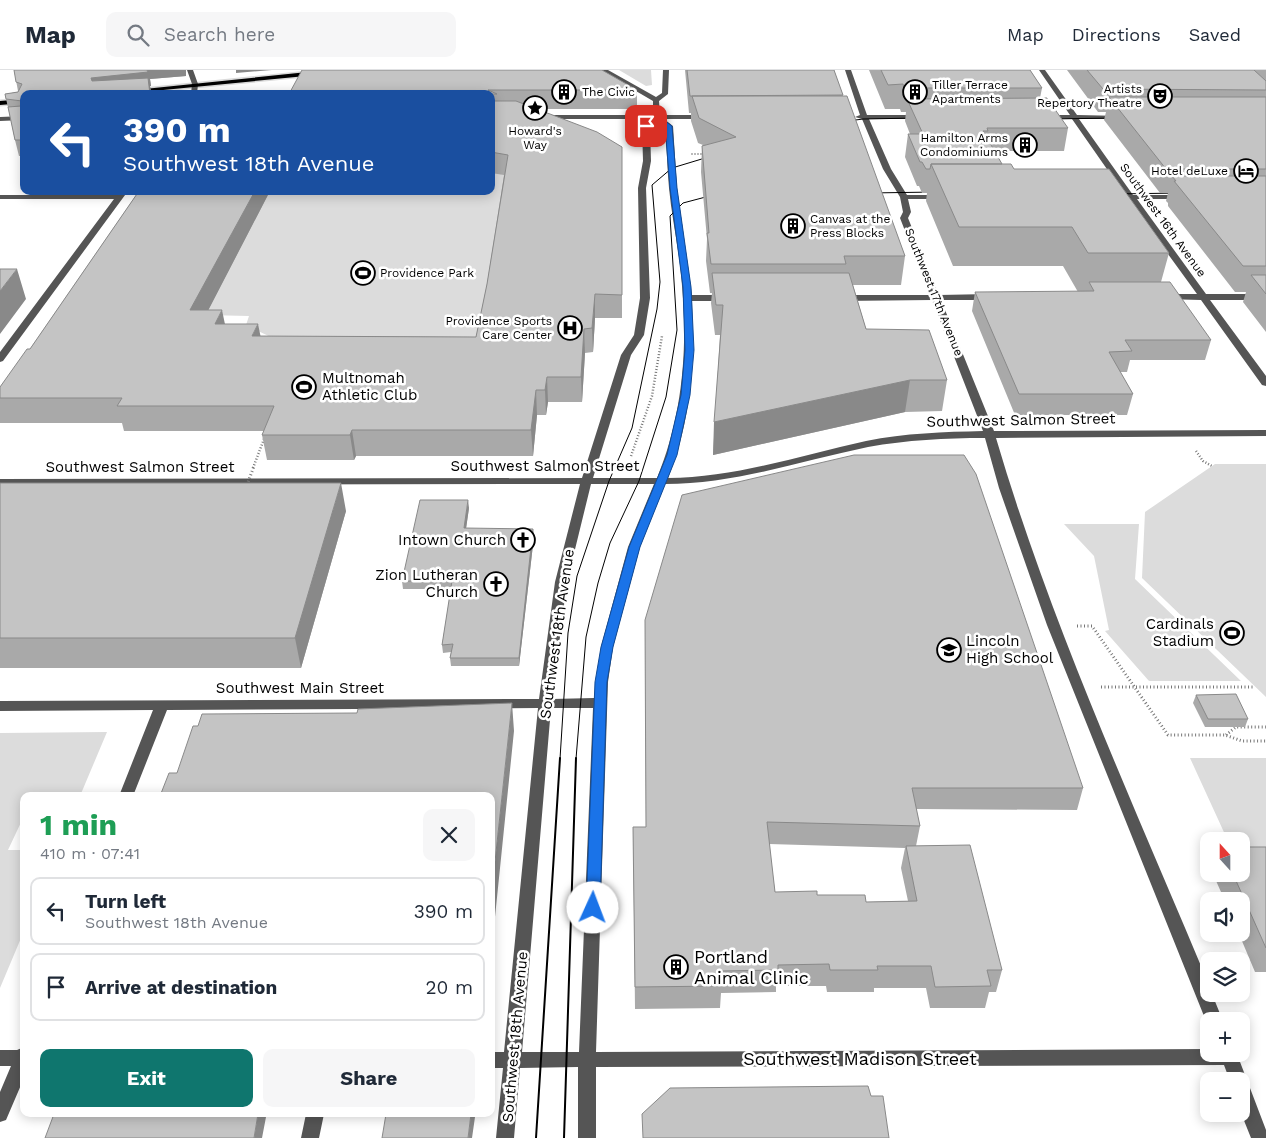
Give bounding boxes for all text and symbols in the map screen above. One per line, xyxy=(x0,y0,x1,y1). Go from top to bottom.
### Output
search box xyxy=(106,12,456,57)
text: Map xyxy=(25,21,76,49)
icon: search xyxy=(124,21,152,49)
text: Search here xyxy=(164,23,275,46)
text: Map xyxy=(1007,24,1044,45)
text: Directions xyxy=(1072,24,1161,45)
text: Saved xyxy=(1189,24,1241,45)
place label: Tiller Terrace Apartments xyxy=(932,78,1008,106)
building icon: The Civic xyxy=(551,79,577,105)
building icon: Tiller Terrace Apartments xyxy=(902,79,928,105)
place label: Artists Repertory Theatre xyxy=(1037,82,1142,110)
theatre icon: Artists Repertory Theatre xyxy=(1147,83,1173,109)
place label: The Civic xyxy=(582,85,635,99)
place icon: Howard's Way xyxy=(522,95,548,121)
pin xyxy=(625,105,667,147)
text: 390 m xyxy=(123,109,231,151)
icon: left xyxy=(40,110,105,175)
icon: arrive xyxy=(632,112,660,140)
place label: Howard's Way xyxy=(508,124,562,152)
place label: Hamilton Arms Condominiums xyxy=(920,131,1008,159)
building icon: Hamilton Arms Condominiums xyxy=(1012,132,1038,158)
text: Southwest 18th Avenue xyxy=(123,151,375,176)
hotel icon: Hotel deLuxe xyxy=(1233,158,1259,184)
street label: Southwest 16th Avenue xyxy=(1117,160,1209,280)
place label: Hotel deLuxe xyxy=(1151,164,1228,178)
place label: Canvas at the Press Blocks xyxy=(810,212,890,240)
building icon: Canvas at the Press Blocks xyxy=(780,213,806,239)
street label: Southwest 17th Avenue xyxy=(902,226,966,358)
sports icon: Providence Park xyxy=(350,260,376,286)
place label: Providence Park xyxy=(380,266,474,280)
place label: Providence Sports Care Center xyxy=(445,314,552,342)
hospital icon: Providence Sports Care Center xyxy=(557,315,583,341)
place label: Multnomah Athletic Club xyxy=(322,369,417,404)
sports icon: Multnomah Athletic Club xyxy=(291,374,317,400)
street label: Southwest Salmon Street xyxy=(926,409,1116,431)
street label: Southwest Salmon Street xyxy=(451,457,640,475)
street label: Southwest Salmon Street xyxy=(46,458,235,476)
church icon: Intown Church xyxy=(510,527,536,553)
place label: Intown Church xyxy=(398,531,506,549)
street label: Southwest 18th Avenue xyxy=(536,548,578,720)
place label: Zion Lutheran Church xyxy=(375,566,478,601)
church icon: Zion Lutheran Church xyxy=(483,571,509,597)
place label: Cardinals Stadium xyxy=(1146,615,1214,650)
sports icon: Cardinals Stadium xyxy=(1219,620,1245,646)
place label: Lincoln High School xyxy=(966,632,1054,667)
school or university icon: Lincoln High School xyxy=(936,637,962,663)
street label: Southwest Main Street xyxy=(216,679,385,697)
text: 1 min xyxy=(40,807,117,842)
button: close xyxy=(423,809,475,861)
north arrow xyxy=(1200,832,1250,882)
map controls xyxy=(1200,832,1250,1122)
text: 410 m · 07:41 xyxy=(40,844,140,863)
position arrow xyxy=(566,881,618,933)
text: Turn left xyxy=(85,890,166,913)
button: sound xyxy=(1200,892,1250,942)
icon: left xyxy=(42,897,70,925)
text: 390 m xyxy=(414,900,473,923)
text: Southwest 18th Avenue xyxy=(85,913,268,932)
place label: Portland Animal Clinic xyxy=(694,946,809,988)
street label: Southwest 18th Avenue xyxy=(499,951,531,1123)
button: layers xyxy=(1200,952,1250,1002)
building icon: Portland Animal Clinic xyxy=(663,954,689,980)
icon: arrive xyxy=(42,973,70,1001)
text: Arrive at destination xyxy=(85,976,277,999)
text: 20 m xyxy=(426,976,473,999)
button: + xyxy=(1200,1012,1250,1062)
street label: Southwest Madison Street xyxy=(743,1048,977,1069)
button: Exit xyxy=(40,1049,253,1107)
button: Share xyxy=(263,1049,475,1107)
button: − xyxy=(1200,1072,1250,1122)

